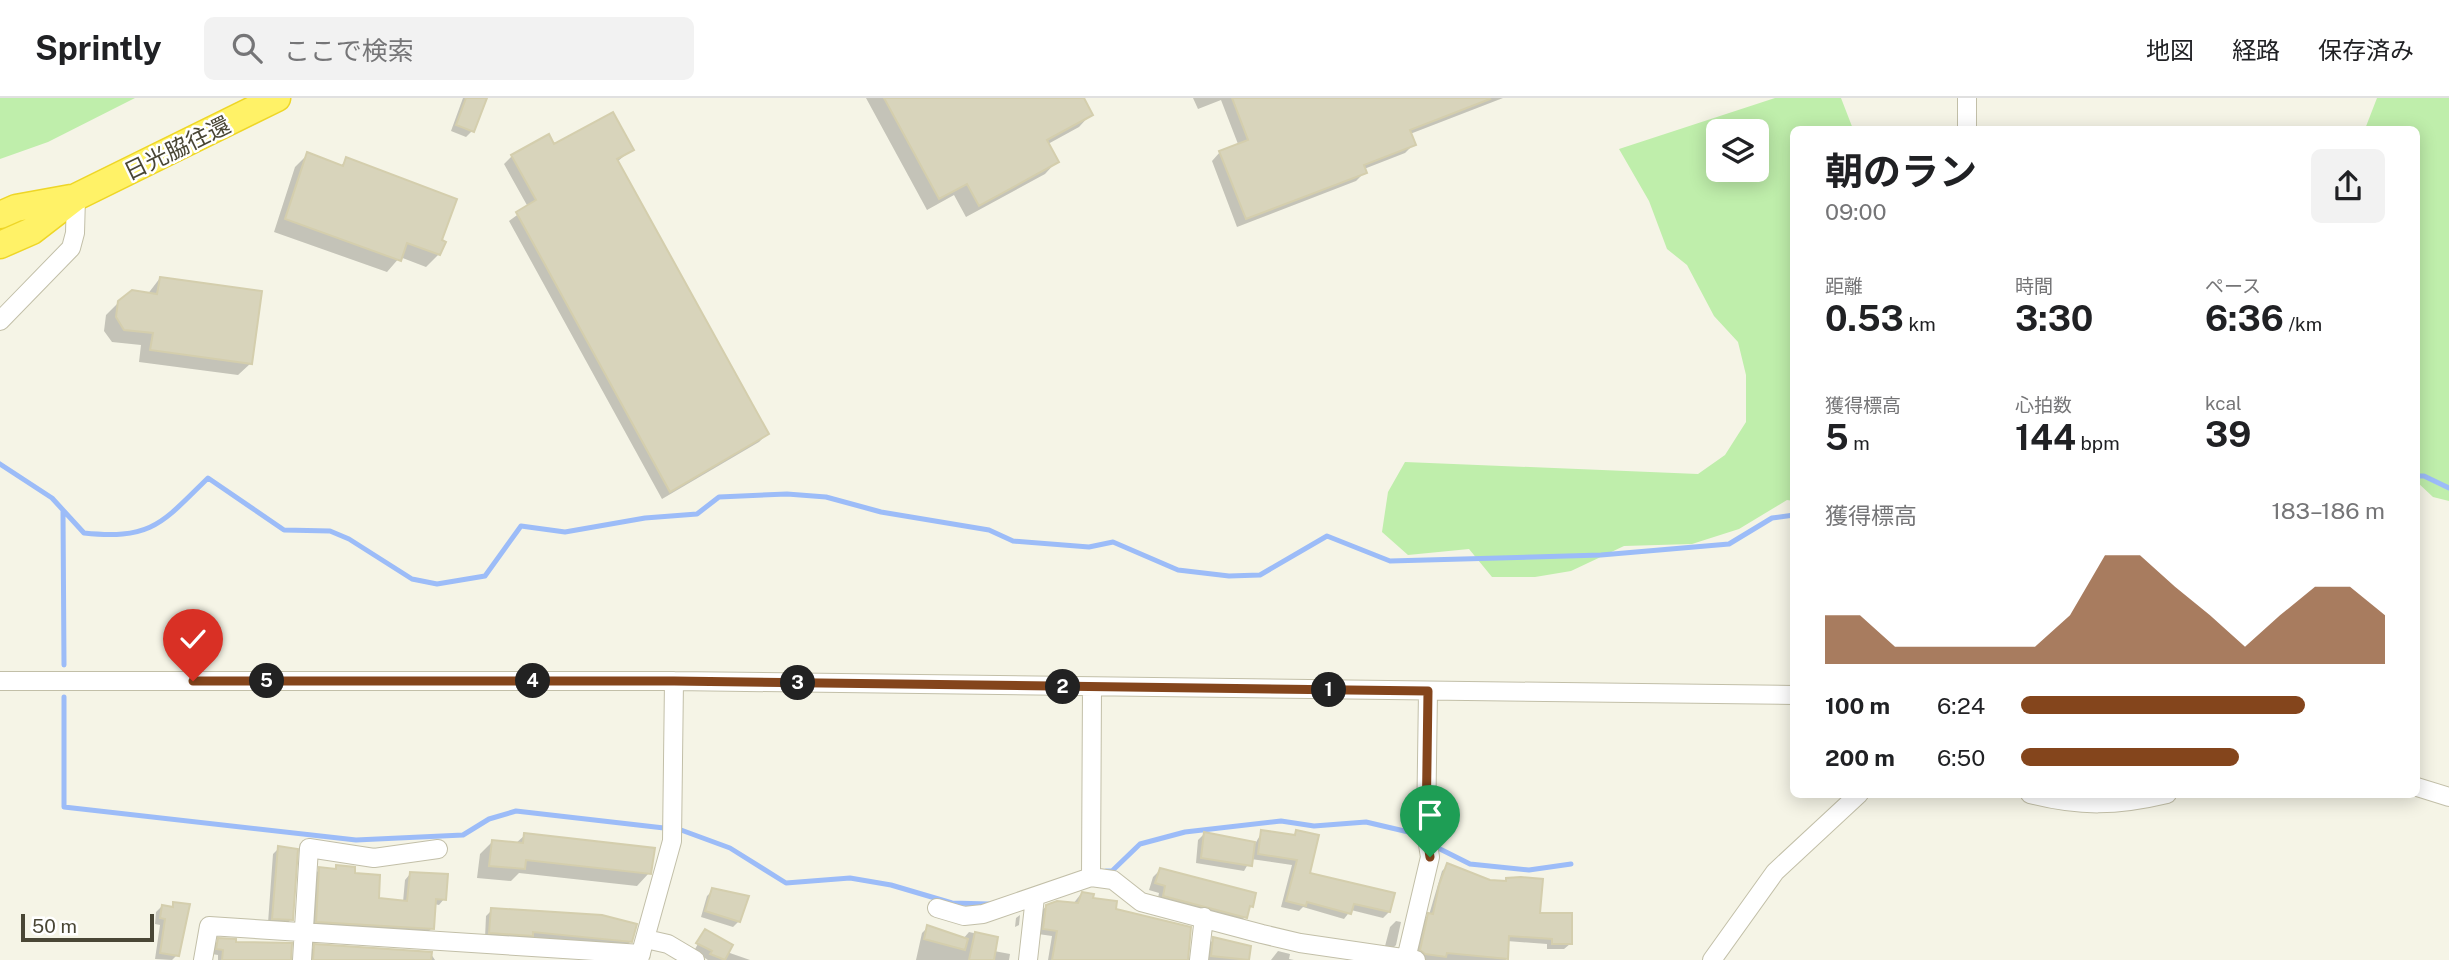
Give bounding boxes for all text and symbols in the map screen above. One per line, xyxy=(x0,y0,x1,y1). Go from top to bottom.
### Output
search box xyxy=(204,17,694,80)
text: Sprintly xyxy=(35,29,162,67)
icon: search xyxy=(228,29,266,67)
text: ここで検索 xyxy=(284,35,414,66)
text: 地図 xyxy=(2146,36,2194,64)
text: 経路 xyxy=(2232,36,2280,64)
text: 保存済み xyxy=(2318,36,2414,64)
street label: 日光脇往還 xyxy=(119,111,235,185)
map controls xyxy=(1706,119,1769,182)
button: layers xyxy=(1706,119,1769,182)
text: 朝のラン xyxy=(1825,149,1977,194)
button: share xyxy=(2311,149,2385,223)
text: 09:00 xyxy=(1825,198,1886,225)
text: 距離 xyxy=(1825,275,1863,297)
text: 時間 xyxy=(2015,275,2053,297)
text: ペース xyxy=(2205,275,2261,297)
text: 0.53 xyxy=(1825,298,1904,339)
text: 3:30 xyxy=(2015,298,2093,339)
text: 6:36 xyxy=(2205,298,2284,339)
text: km xyxy=(1904,313,1936,335)
text: /km xyxy=(2284,313,2322,335)
text: kcal xyxy=(2205,392,2242,414)
text: 獲得標高 xyxy=(1825,394,1901,416)
text: 心拍数 xyxy=(2015,394,2072,416)
text: 39 xyxy=(2205,414,2251,455)
text: 5 xyxy=(1825,417,1849,458)
text: 144 xyxy=(2015,417,2076,458)
text: m xyxy=(1849,432,1870,454)
text: bpm xyxy=(2076,432,2120,454)
text: 183–186 m xyxy=(2271,497,2385,524)
text: 獲得標高 xyxy=(1825,502,1917,529)
pin xyxy=(163,609,223,681)
icon: check xyxy=(174,620,212,658)
pin: 5 xyxy=(250,664,284,698)
pin: 4 xyxy=(516,664,550,698)
pin: 3 xyxy=(780,666,816,700)
text: 5 xyxy=(260,669,273,691)
text: 4 xyxy=(526,669,539,691)
pin: 2 xyxy=(1046,670,1080,704)
text: 3 xyxy=(791,671,804,693)
pin: 1 xyxy=(1312,672,1346,708)
text: 2 xyxy=(1056,675,1069,697)
text: 1 xyxy=(1324,678,1333,700)
text: 100 m xyxy=(1825,692,1890,719)
text: 6:24 xyxy=(1937,692,1985,719)
text: 200 m xyxy=(1825,744,1895,771)
text: 6:50 xyxy=(1937,744,1985,771)
pin xyxy=(1400,785,1460,857)
icon: arrive xyxy=(1411,796,1449,834)
scale bar xyxy=(21,911,154,943)
text: 50 m xyxy=(32,915,77,937)

